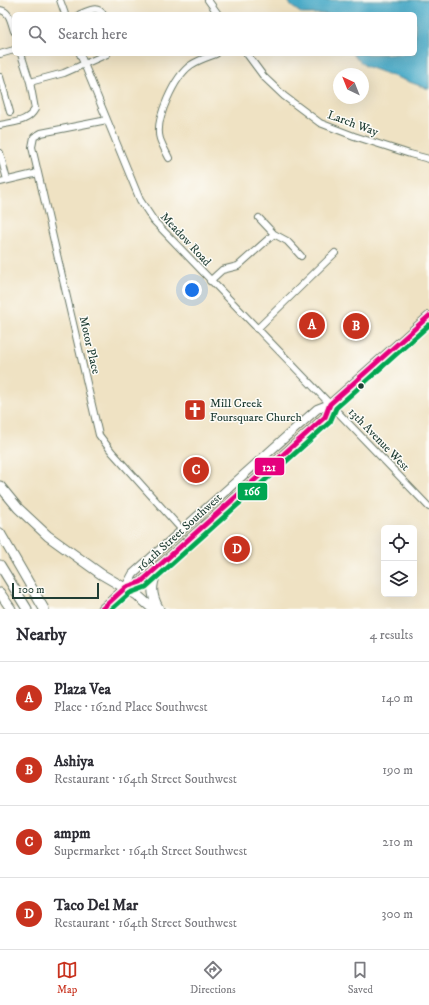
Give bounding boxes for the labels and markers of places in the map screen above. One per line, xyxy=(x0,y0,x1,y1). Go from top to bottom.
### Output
pin: A xyxy=(299,310,325,340)
pin: B xyxy=(343,311,369,341)
unlabelled marker xyxy=(356,381,366,391)
place label: Mill Creek Foursquare Church xyxy=(210,396,302,425)
church icon: Mill Creek Foursquare Church xyxy=(182,397,208,423)
pin: C xyxy=(183,455,209,485)
pin: D xyxy=(224,534,250,564)

